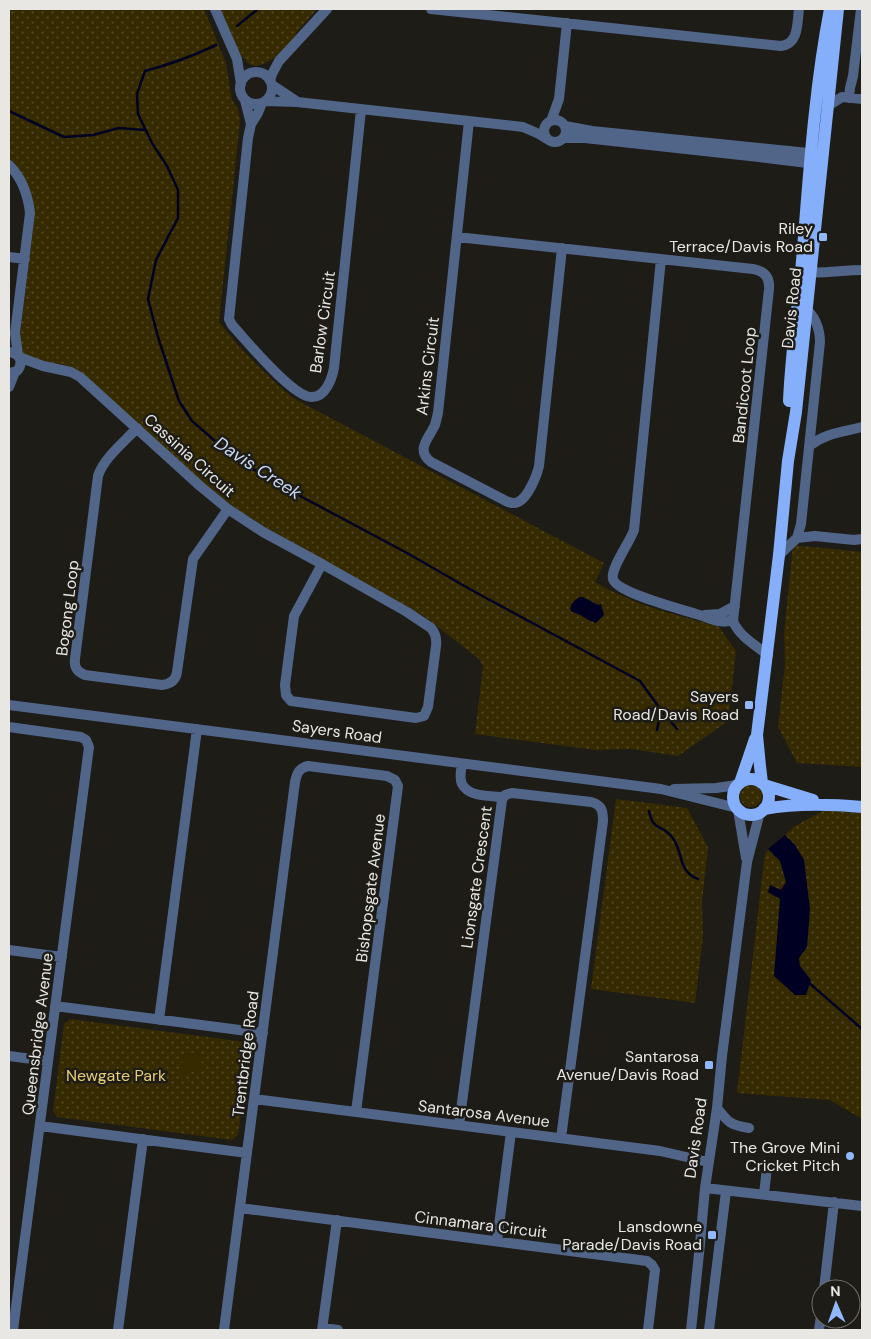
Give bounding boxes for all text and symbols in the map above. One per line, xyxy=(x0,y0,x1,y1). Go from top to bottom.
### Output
place label: Riley Terrace/Davis Road xyxy=(669,218,813,257)
marker: Riley Terrace/Davis Road xyxy=(817,231,829,243)
street label: Davis Road xyxy=(777,267,806,350)
street label: Barlow Circuit xyxy=(305,270,340,374)
street label: Arkins Circuit xyxy=(411,316,444,417)
street label: Bandicoot Loop xyxy=(728,326,761,444)
street label: Cassinia Circuit xyxy=(140,409,240,502)
water label: Davis Creek xyxy=(210,431,307,506)
street label: Bogong Loop xyxy=(51,559,84,657)
place label: Sayers Road/Davis Road xyxy=(613,686,739,725)
marker: Sayers Road/Davis Road xyxy=(743,699,755,711)
street label: Sayers Road xyxy=(291,715,383,748)
street label: Lionsgate Crescent xyxy=(456,804,497,950)
street label: Bishopsgate Avenue xyxy=(351,813,390,964)
street label: Queensbridge Avenue xyxy=(17,952,58,1116)
street label: Trentbridge Road xyxy=(227,990,264,1118)
place label: Santarosa Avenue/Davis Road xyxy=(556,1046,699,1085)
marker: Santarosa Avenue/Davis Road xyxy=(703,1059,715,1071)
park label: Newgate Park xyxy=(66,1065,166,1086)
street label: Santarosa Avenue xyxy=(417,1095,551,1132)
street label: Davis Road xyxy=(679,1096,712,1180)
place label: The Grove Mini Cricket Pitch xyxy=(730,1137,840,1176)
marker: The Grove Mini Cricket Pitch xyxy=(844,1150,856,1162)
street label: Cinnamara Circuit xyxy=(413,1206,549,1243)
place label: Lansdowne Parade/Davis Road xyxy=(562,1216,702,1255)
marker: Lansdowne Parade/Davis Road xyxy=(706,1229,718,1241)
north arrow xyxy=(811,1279,861,1329)
text: N xyxy=(830,1282,841,1300)

